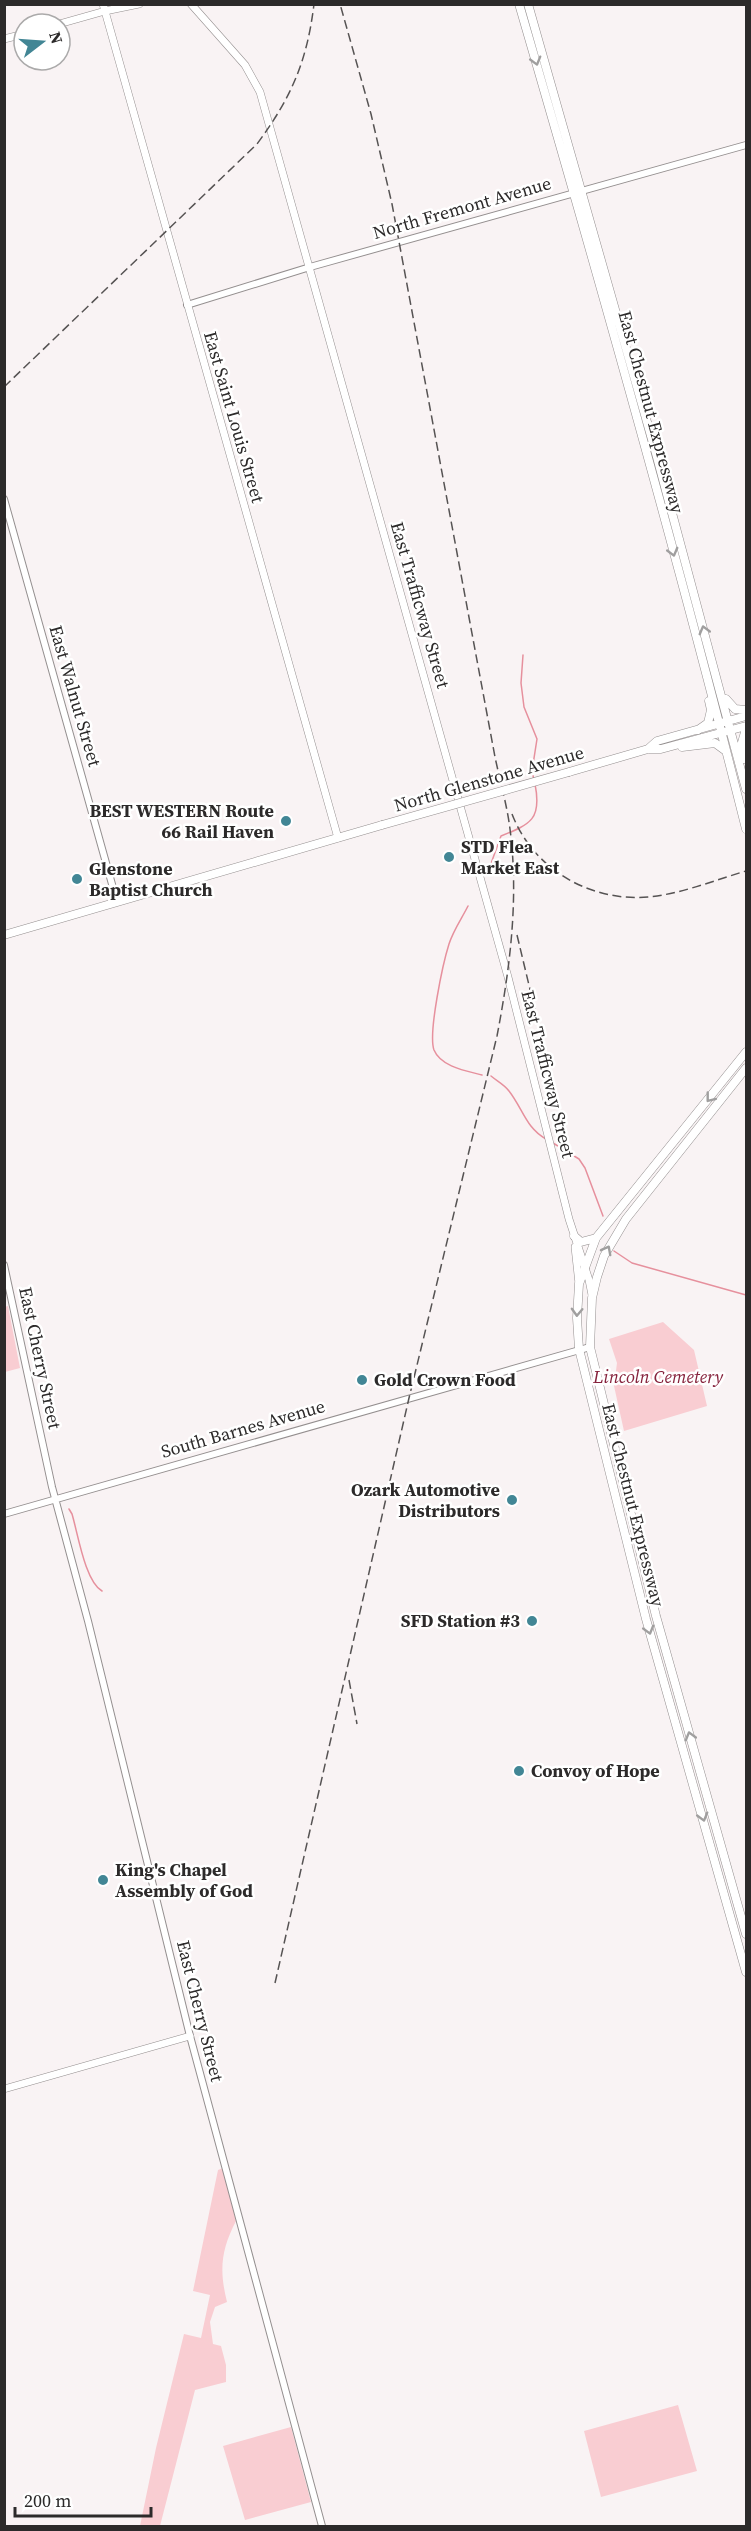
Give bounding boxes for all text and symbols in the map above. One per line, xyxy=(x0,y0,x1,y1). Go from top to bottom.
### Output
north arrow xyxy=(12,12,72,72)
text: N xyxy=(44,29,69,47)
one-way arrow xyxy=(529,55,541,66)
street label: North Fremont Avenue xyxy=(370,170,554,245)
street label: East Chestnut Expressway xyxy=(612,308,691,517)
street label: East Saint Louis Street xyxy=(198,328,271,506)
street label: East Trafficway Street xyxy=(385,519,456,691)
one-way arrow xyxy=(666,547,679,557)
street label: East Walnut Street xyxy=(43,622,108,770)
one-way arrow xyxy=(699,626,711,636)
street label: North Glenstone Avenue xyxy=(391,739,587,818)
place label: BEST WESTERN Route 66 Rail Haven xyxy=(90,798,274,844)
marker: BEST WESTERN Route 66 Rail Haven xyxy=(279,814,293,828)
place label: STD Flea Market East xyxy=(461,834,560,880)
marker: STD Flea Market East xyxy=(442,850,456,864)
place label: Glenstone Baptist Church xyxy=(89,856,213,902)
marker: Glenstone Baptist Church xyxy=(70,872,84,886)
street label: East Trafficway Street xyxy=(516,987,581,1160)
one-way arrow xyxy=(707,1091,718,1102)
one-way arrow xyxy=(600,1245,612,1256)
street label: East Cherry Street xyxy=(13,1285,68,1431)
one-way arrow xyxy=(571,1308,584,1317)
park label: Lincoln Cemetery xyxy=(592,1364,723,1389)
place label: Gold Crown Food xyxy=(374,1367,516,1392)
marker: Gold Crown Food xyxy=(355,1373,369,1387)
street label: South Barnes Avenue xyxy=(158,1393,328,1464)
street label: East Chestnut Expressway xyxy=(596,1401,671,1610)
place label: Ozark Automotive Distributors xyxy=(351,1477,500,1523)
marker: Ozark Automotive Distributors xyxy=(505,1493,519,1507)
place label: SFD Station #3 xyxy=(401,1608,520,1633)
marker: SFD Station #3 xyxy=(525,1614,539,1628)
one-way arrow xyxy=(642,1624,654,1635)
one-way arrow xyxy=(685,1731,698,1741)
place label: Convoy of Hope xyxy=(531,1758,660,1783)
marker: Convoy of Hope xyxy=(512,1764,526,1778)
one-way arrow xyxy=(696,1812,709,1822)
place label: King's Chapel Assembly of God xyxy=(115,1857,253,1903)
marker: King's Chapel Assembly of God xyxy=(96,1873,110,1887)
street label: East Cherry Street xyxy=(171,1938,230,2084)
scale bar xyxy=(15,2480,152,2518)
text: 200 m xyxy=(24,2488,71,2513)

